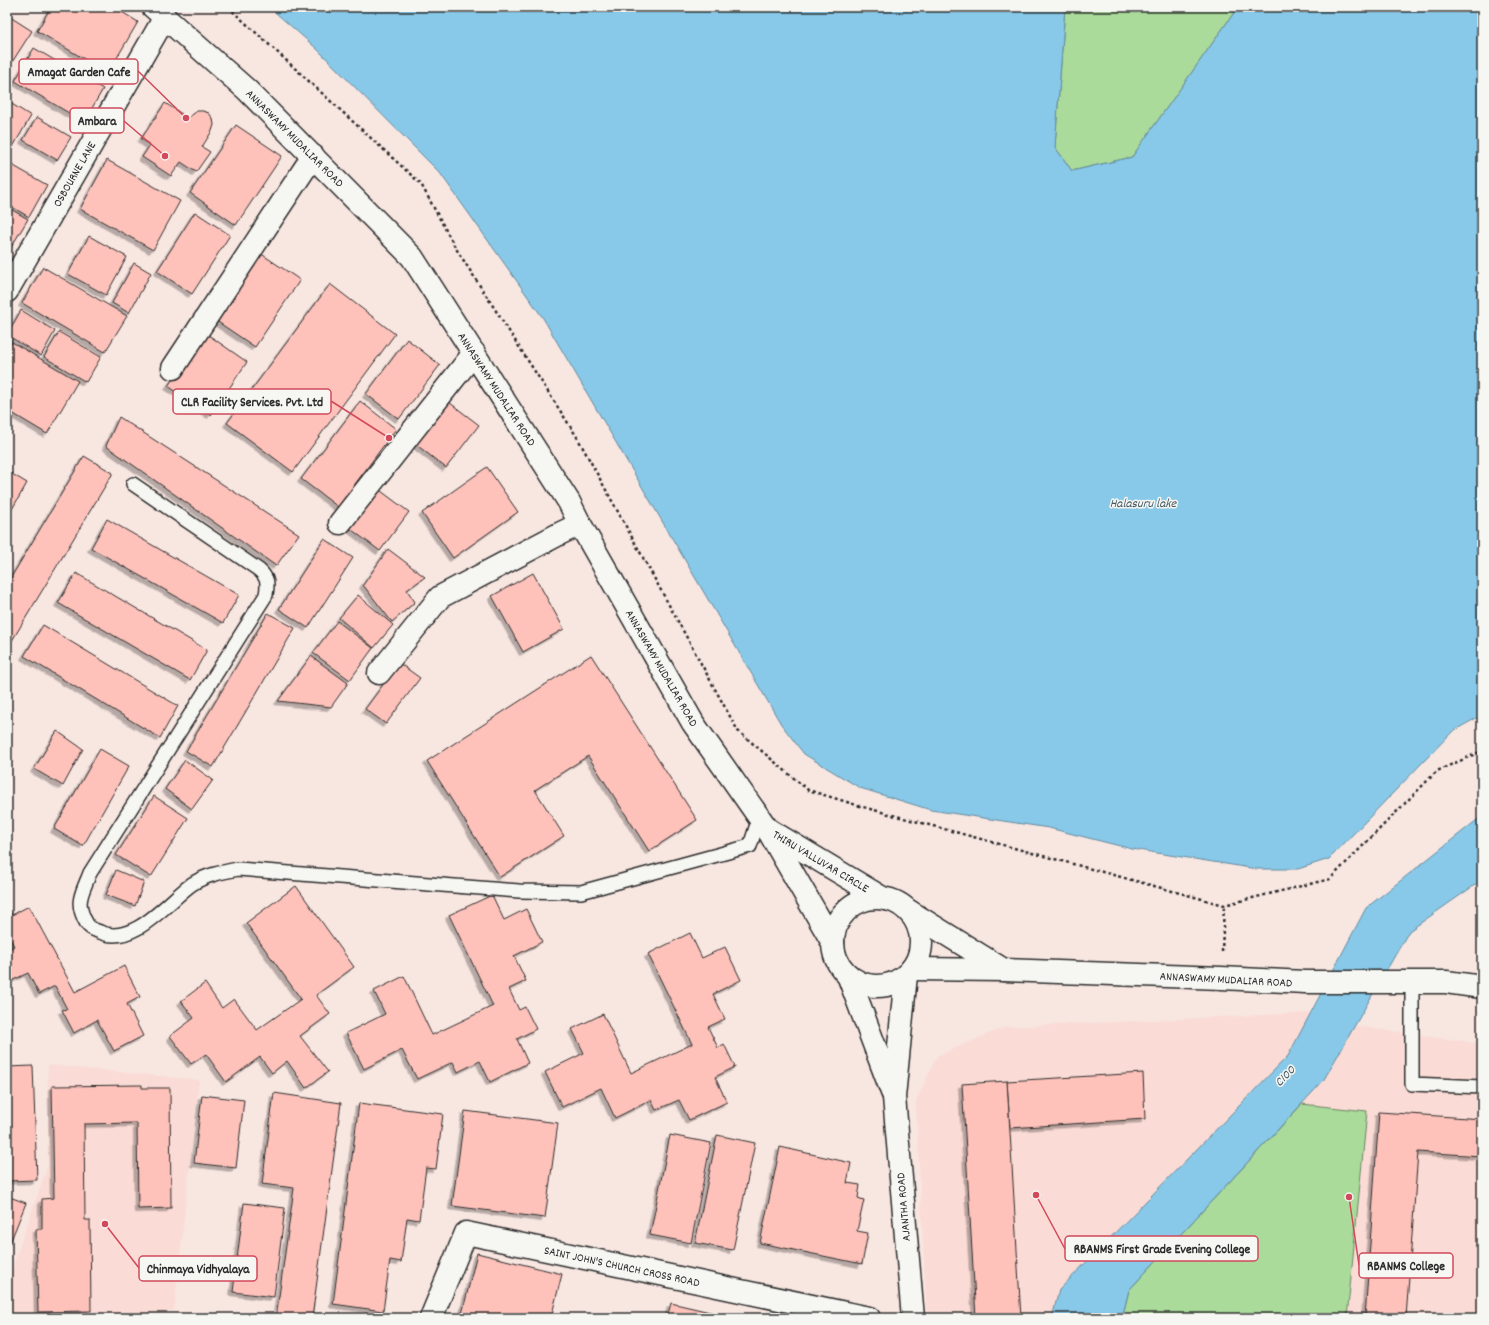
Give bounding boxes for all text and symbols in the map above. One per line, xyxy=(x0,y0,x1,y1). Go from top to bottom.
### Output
callout: Amagat Garden Cafe xyxy=(19,59,138,84)
text: Amagat Garden Cafe xyxy=(28,64,131,83)
street label: ANNASWAMY MUDALIAR ROAD xyxy=(241,86,347,192)
callout: Ambara xyxy=(70,108,124,133)
text: Ambara xyxy=(78,113,117,132)
street label: OSBOURNE LANE xyxy=(50,138,101,211)
street label: ANNASWAMY MUDALIAR ROAD xyxy=(452,330,539,450)
callout: CLR Facility Services. Pvt. Ltd xyxy=(173,389,331,414)
text: CLR Facility Services. Pvt. Ltd xyxy=(181,394,323,413)
water label: Halasuru lake xyxy=(1110,495,1178,514)
street label: ANNASWAMY MUDALIAR ROAD xyxy=(620,607,701,730)
street label: THIRU VALLUVAR CIRCLE xyxy=(769,827,872,898)
street label: ANNASWAMY MUDALIAR ROAD xyxy=(1159,969,1293,992)
water label: C100 xyxy=(1271,1061,1301,1092)
street label: AJANTHA ROAD xyxy=(893,1172,916,1242)
callout: RBANMS First Grade Evening College xyxy=(1065,1236,1258,1261)
text: RBANMS First Grade Evening College xyxy=(1074,1241,1251,1260)
street label: SAINT JOHN'S CHURCH CROSS ROAD xyxy=(542,1243,701,1292)
callout: RBANMS College xyxy=(1359,1253,1453,1278)
callout: Chinmaya Vidhyalaya xyxy=(139,1256,257,1281)
text: RBANMS College xyxy=(1367,1258,1445,1277)
text: Chinmaya Vidhyalaya xyxy=(147,1261,250,1280)

